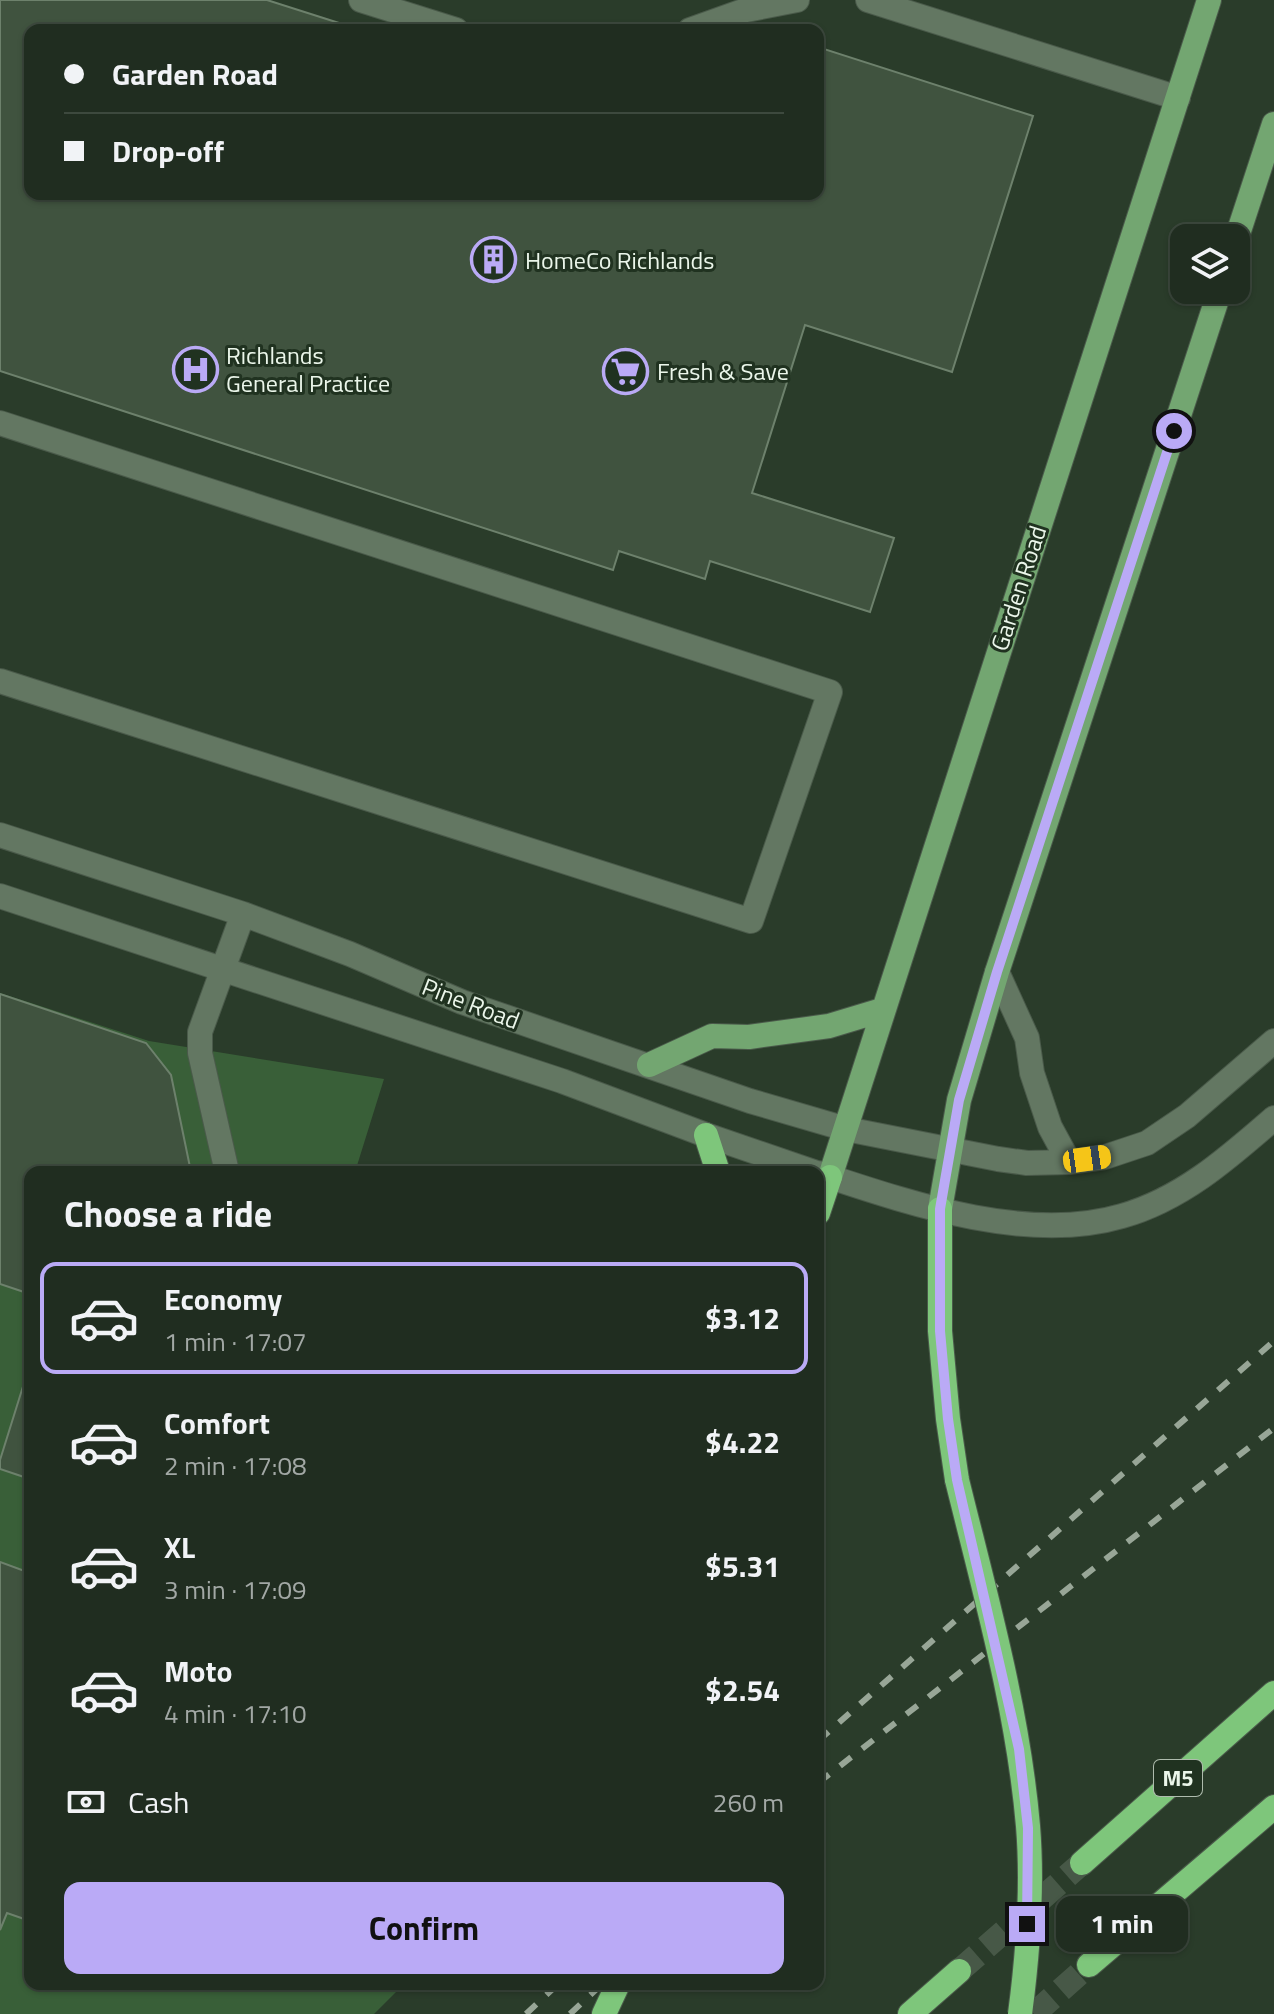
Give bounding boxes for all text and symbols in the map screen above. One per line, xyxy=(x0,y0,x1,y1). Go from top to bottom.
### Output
text: Garden Road xyxy=(112,51,278,97)
text: Drop-off xyxy=(112,128,224,174)
map controls xyxy=(1170,224,1250,304)
button: layers xyxy=(1170,224,1250,304)
building icon: HomeCo Richlands xyxy=(470,236,518,284)
place label: HomeCo Richlands xyxy=(525,242,714,278)
place label: Richlands General Practice xyxy=(226,337,390,401)
hospital icon: Richlands General Practice xyxy=(171,345,219,393)
supermarket icon: Fresh & Save xyxy=(602,347,650,395)
place label: Fresh & Save xyxy=(657,353,789,389)
route start xyxy=(1156,413,1192,449)
street label: Garden Road xyxy=(981,521,1055,655)
street label: Pine Road xyxy=(417,968,525,1038)
car xyxy=(1062,1144,1112,1174)
text: Choose a ride xyxy=(64,1186,272,1241)
text: Economy xyxy=(164,1276,282,1322)
icon: car xyxy=(68,1282,140,1354)
text: $3.12 xyxy=(705,1295,780,1341)
text: 1 min · 17:07 xyxy=(164,1322,307,1361)
text: Comfort xyxy=(164,1400,270,1446)
icon: car xyxy=(68,1406,140,1478)
text: $4.22 xyxy=(705,1419,780,1465)
text: 2 min · 17:08 xyxy=(164,1446,307,1485)
text: XL xyxy=(164,1524,195,1570)
icon: car xyxy=(68,1530,140,1602)
text: $5.31 xyxy=(705,1543,780,1589)
text: 3 min · 17:09 xyxy=(164,1570,307,1609)
text: Moto xyxy=(164,1648,232,1694)
icon: car xyxy=(68,1654,140,1726)
text: $2.54 xyxy=(705,1667,780,1713)
text: 4 min · 17:10 xyxy=(164,1694,307,1733)
road number: M5 xyxy=(1154,1760,1202,1796)
text: Cash xyxy=(128,1779,189,1825)
icon: cash xyxy=(64,1780,108,1824)
text: 260 m xyxy=(713,1783,784,1822)
button: Confirm xyxy=(64,1882,784,1974)
callout: 1 min xyxy=(1055,1896,1187,1952)
text: 1 min xyxy=(1090,1904,1154,1943)
route end xyxy=(1009,1906,1045,1942)

